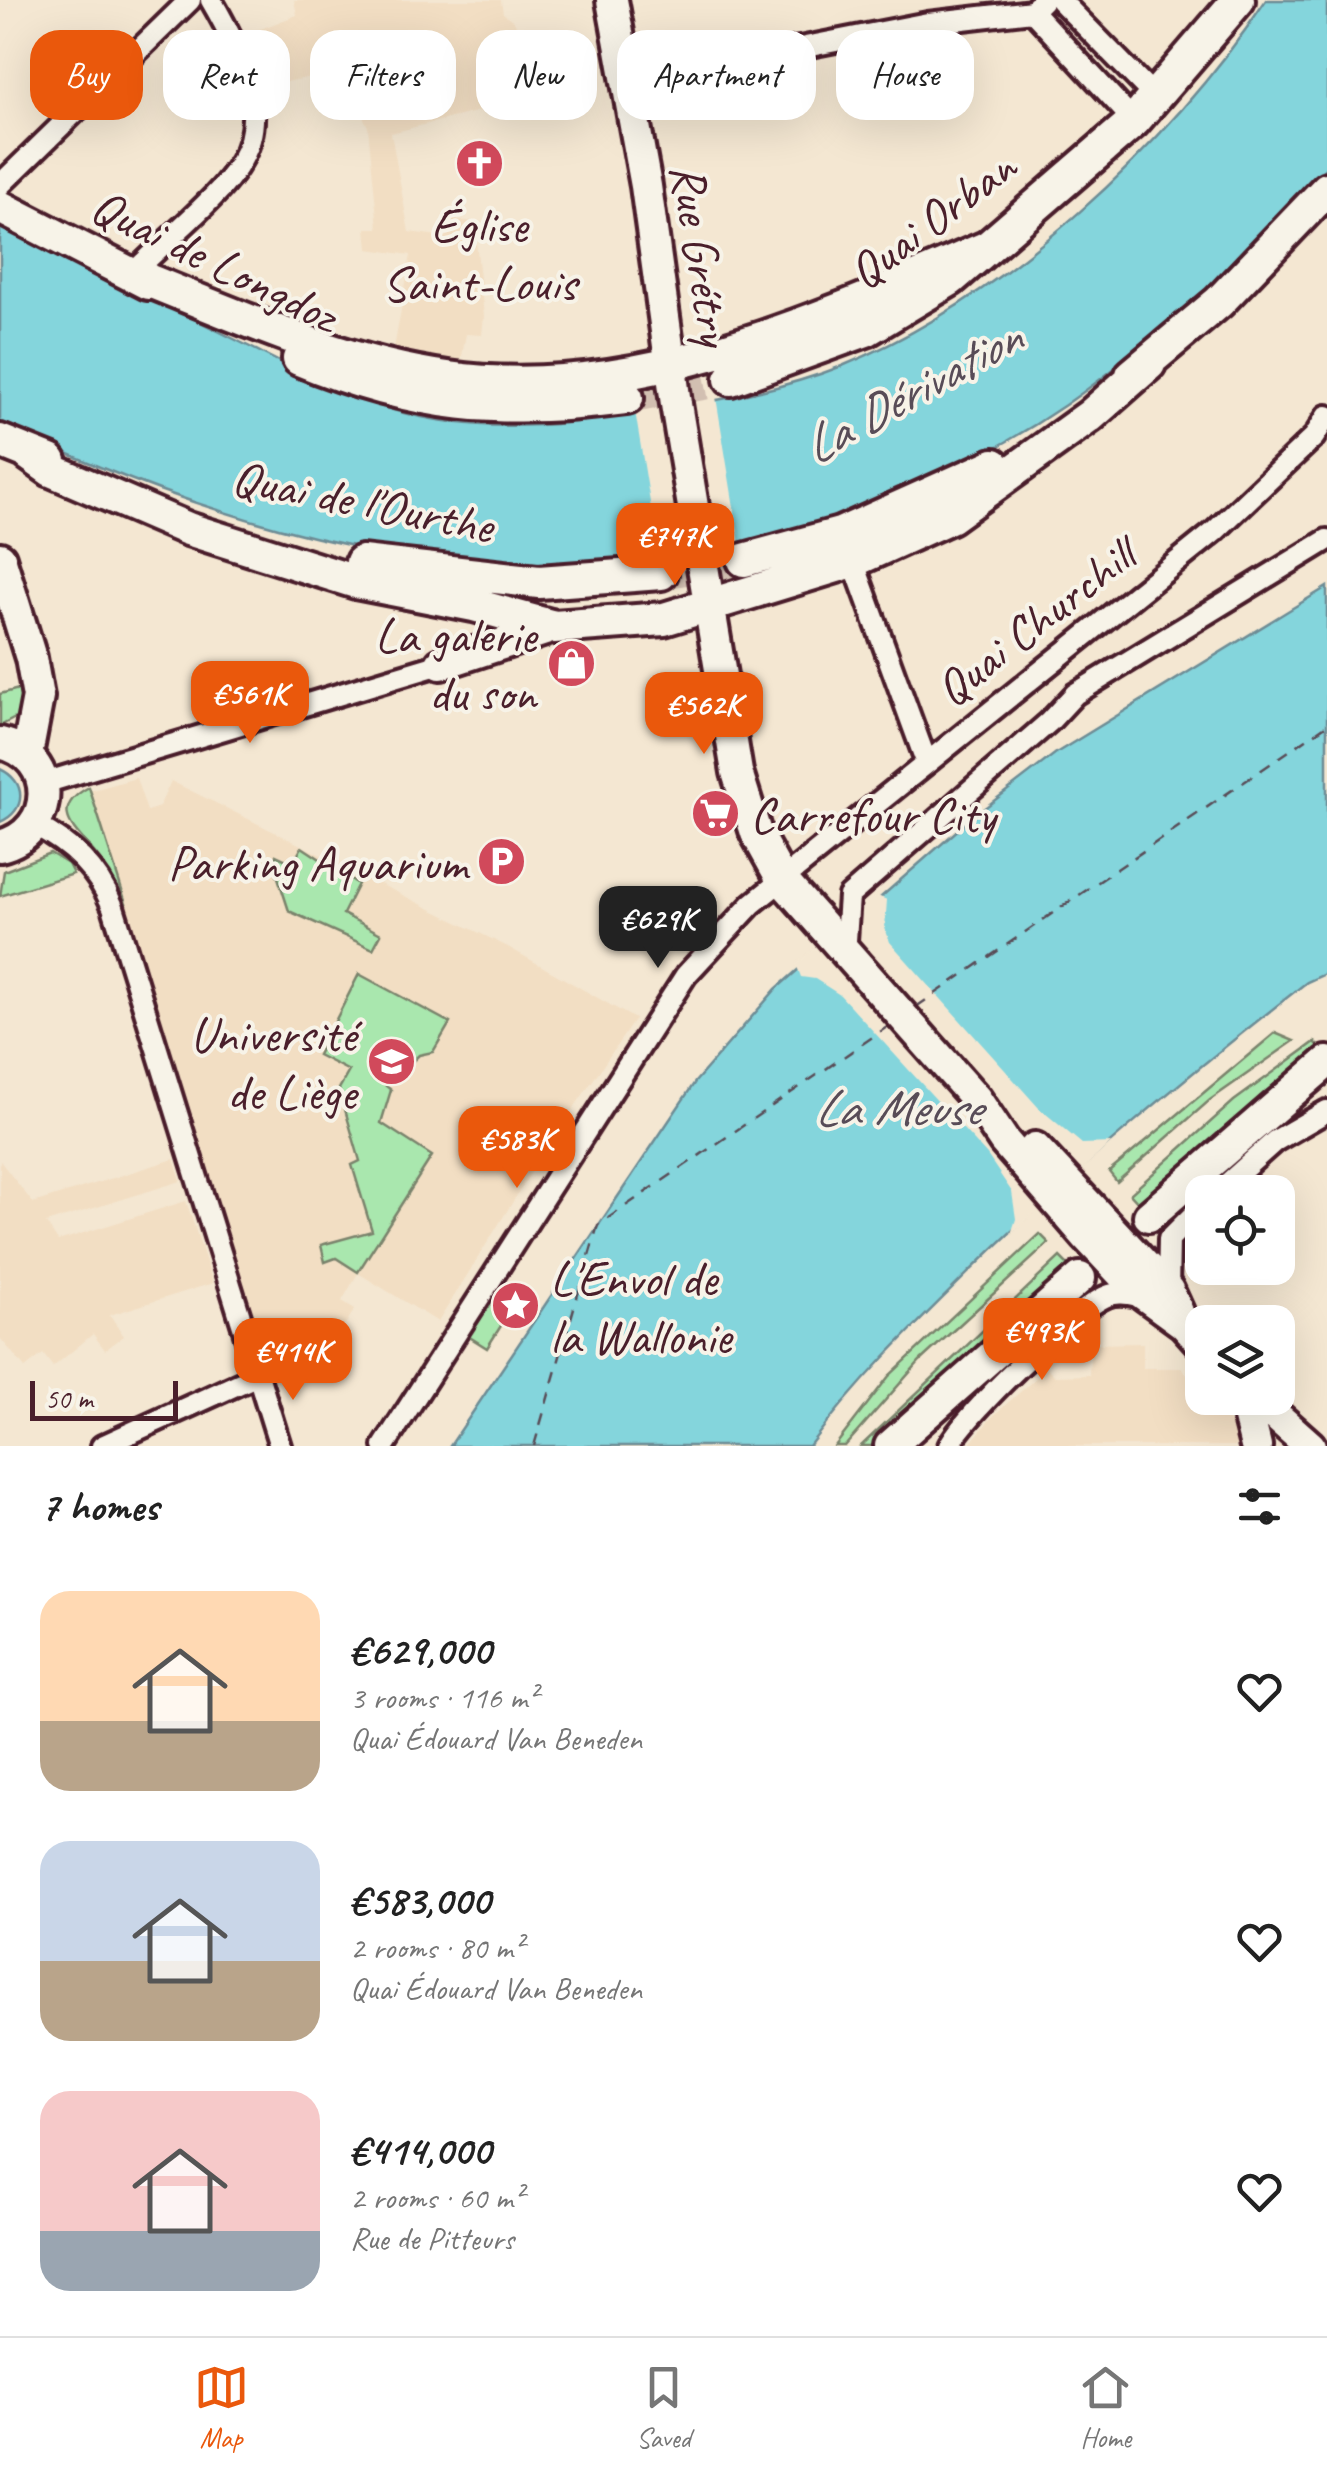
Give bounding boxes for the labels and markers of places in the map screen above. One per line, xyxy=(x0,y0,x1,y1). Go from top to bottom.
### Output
church icon: Église Saint-Louis xyxy=(453,137,505,189)
place label: Église Saint-Louis xyxy=(382,194,581,315)
pin: €747K xyxy=(605,503,745,588)
place label: La galerie du son xyxy=(375,604,539,725)
shop icon: La galerie du son xyxy=(545,637,597,689)
pin: €561K xyxy=(180,661,320,746)
pin: €562K xyxy=(634,672,774,757)
place label: Carrefour City xyxy=(750,784,999,847)
supermarket icon: Carrefour City xyxy=(689,788,741,840)
place label: Parking Aquarium xyxy=(168,832,471,895)
parking icon: Parking Aquarium xyxy=(476,836,528,888)
pin: €629K xyxy=(588,886,728,971)
place label: Université de Liège xyxy=(190,1003,363,1124)
school or university icon: Université de Liège xyxy=(365,1036,417,1088)
pin: €583K xyxy=(447,1106,587,1191)
place label: L'Envol de la Wallonie xyxy=(550,1247,734,1368)
place icon: L'Envol de la Wallonie xyxy=(489,1280,541,1332)
pin: €493K xyxy=(972,1298,1112,1383)
pin: €414K xyxy=(223,1318,363,1403)

